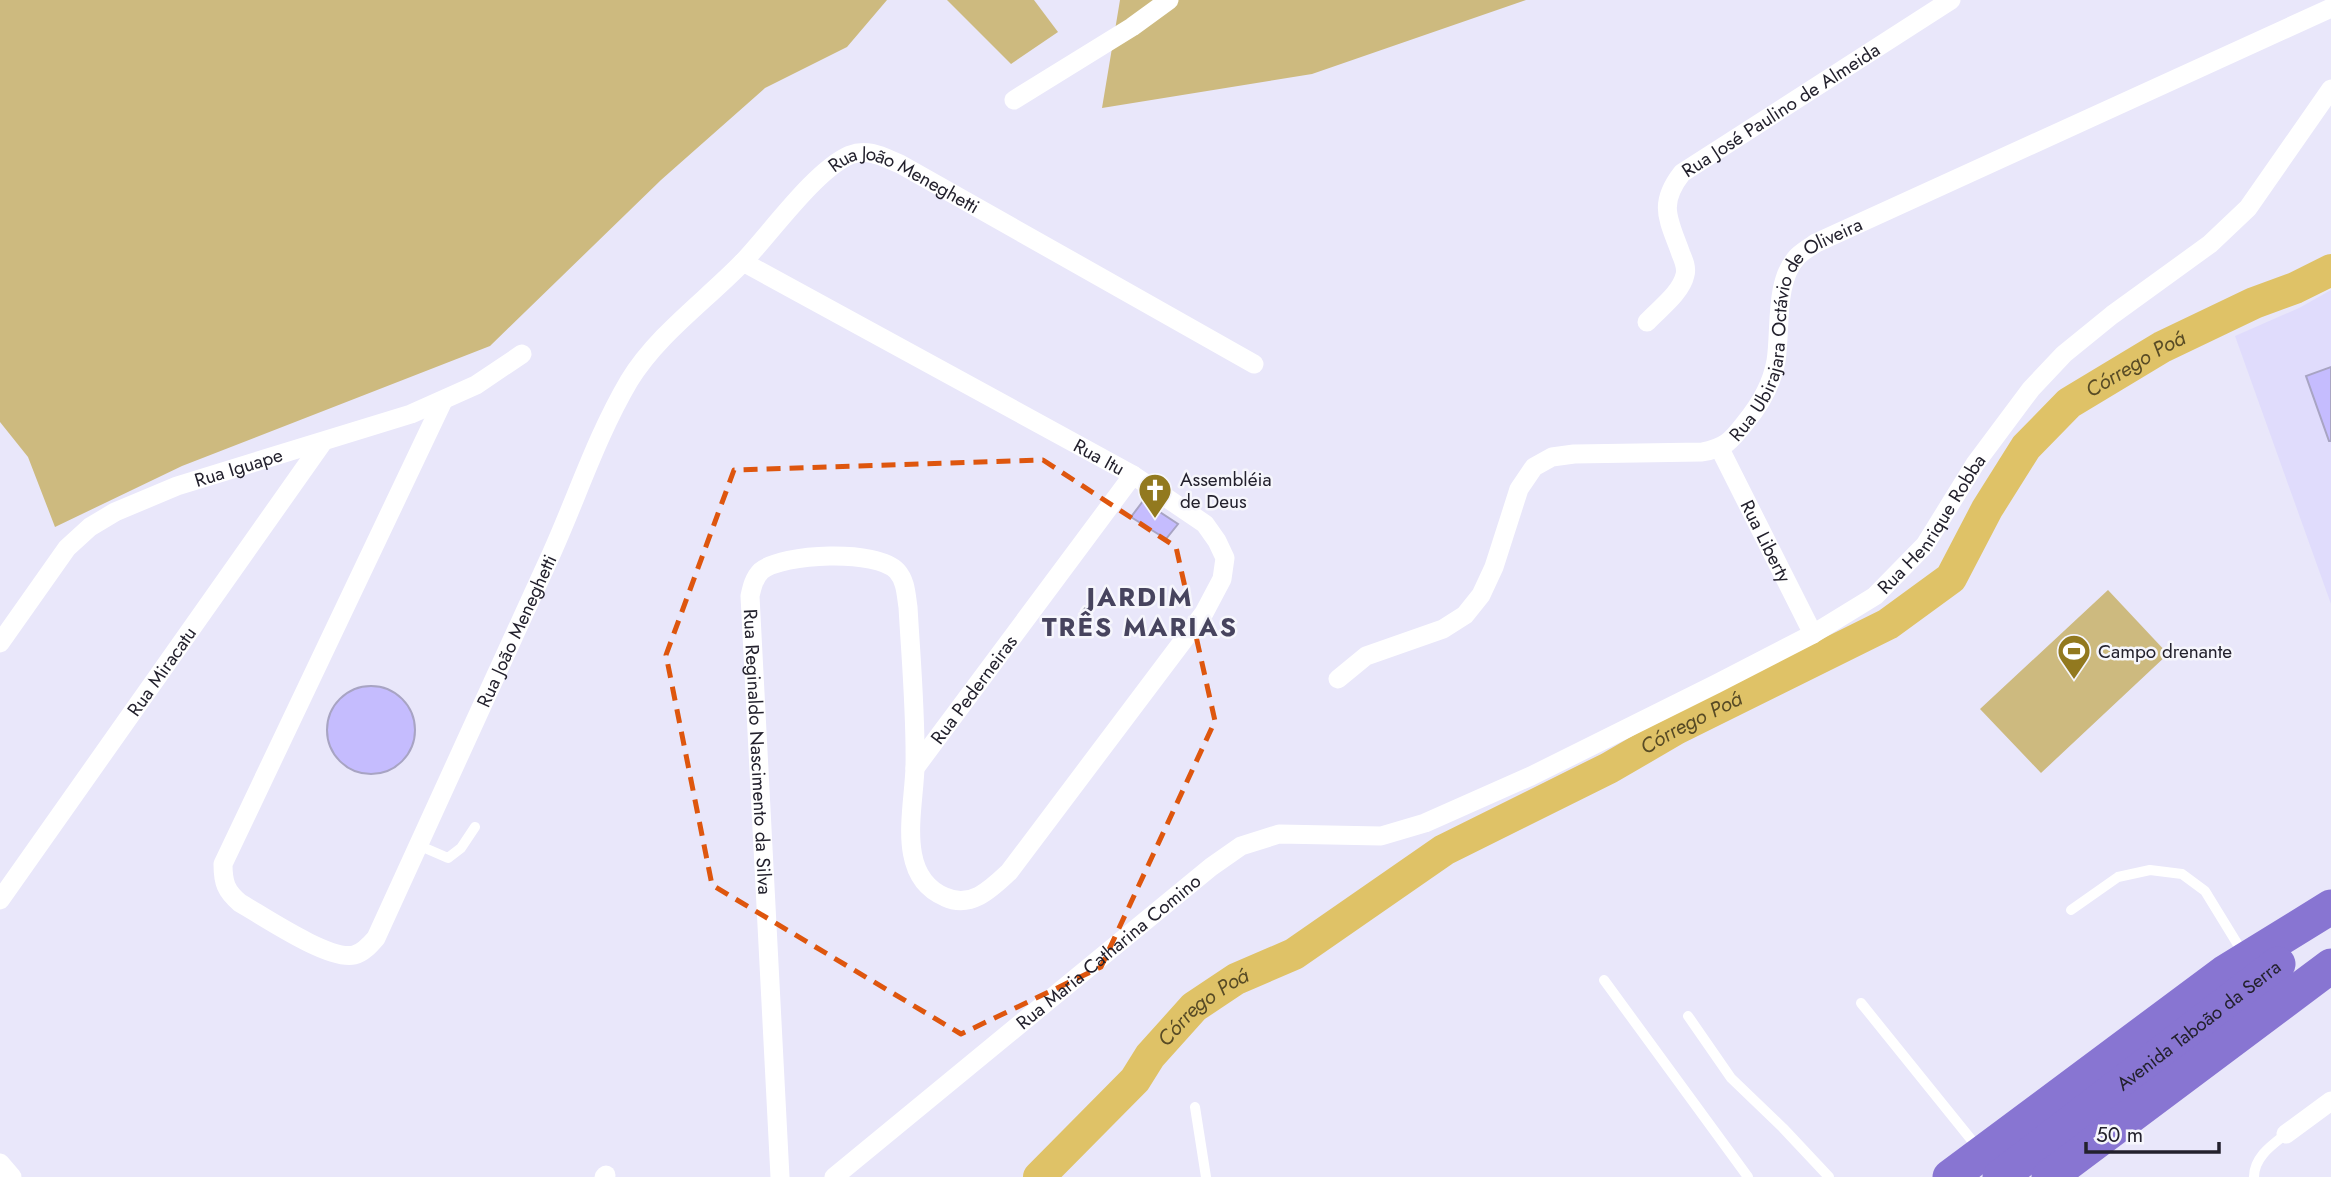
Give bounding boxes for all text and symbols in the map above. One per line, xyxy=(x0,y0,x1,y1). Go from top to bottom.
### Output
street label: Rua José Paulino de Almeida xyxy=(1676,36,1885,184)
street label: Rua João Meneghetti xyxy=(823,139,984,220)
street label: Rua Ubirajara Octávio de Oliveira xyxy=(1723,211,1867,447)
water label: Córrego Poá xyxy=(2080,323,2191,405)
street label: Rua Itu xyxy=(1069,432,1130,482)
street label: Rua Iguape xyxy=(191,441,286,494)
street label: Rua Henrique Robba xyxy=(1871,448,1992,600)
place label: Assembléia de Deus xyxy=(1180,466,1272,515)
church icon: Assembléia de Deus xyxy=(1136,471,1174,520)
street label: Rua Liberty xyxy=(1734,495,1798,588)
street label: Rua João Meneghetti xyxy=(470,550,563,712)
district label: JARDIM TRÊS MARIAS xyxy=(1042,578,1238,646)
street label: Rua Reginaldo Nascimento da Silva xyxy=(737,608,778,895)
street label: Rua Miracatu xyxy=(121,621,203,722)
street label: Rua Pederneiras xyxy=(924,629,1024,750)
sports icon: Campo drenante xyxy=(2055,632,2093,681)
place label: Campo drenante xyxy=(2098,638,2232,665)
water label: Córrego Poá xyxy=(1634,683,1748,762)
street label: Rua Maria Catharina Comino xyxy=(1010,868,1207,1036)
street label: Avenida Taboão da Serra xyxy=(2111,954,2287,1097)
water label: Córrego Poá xyxy=(1150,960,1254,1053)
scale bar xyxy=(2086,1110,2219,1154)
text: 50 m xyxy=(2096,1120,2143,1150)

